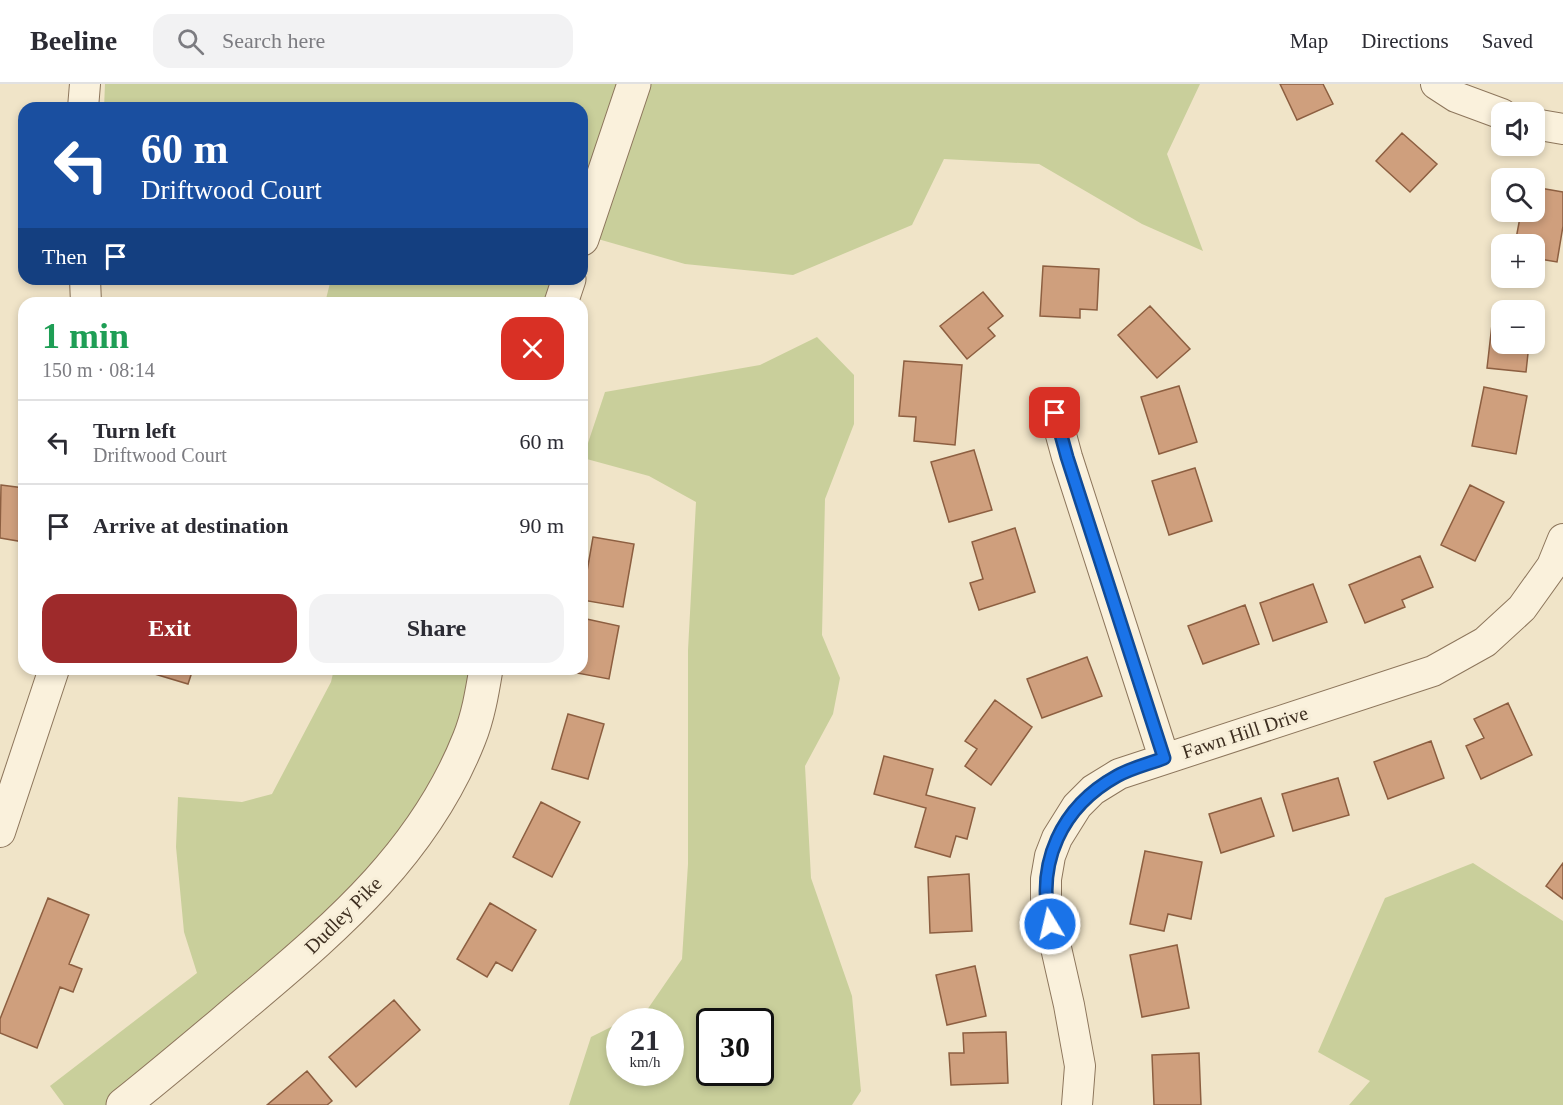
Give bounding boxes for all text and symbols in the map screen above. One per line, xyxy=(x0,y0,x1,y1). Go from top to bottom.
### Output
search box xyxy=(153,14,573,68)
text: Beeline xyxy=(30,25,117,56)
icon: search xyxy=(174,25,207,58)
text: Search here xyxy=(222,28,325,53)
text: Map xyxy=(1290,29,1328,53)
text: Directions xyxy=(1361,29,1449,53)
text: Saved xyxy=(1482,29,1533,53)
map controls xyxy=(1491,102,1545,354)
button: sound xyxy=(1491,102,1545,156)
icon: left xyxy=(42,126,120,204)
text: 60 m xyxy=(141,126,229,172)
button: search xyxy=(1491,168,1545,222)
text: Driftwood Court xyxy=(141,175,322,205)
button: + xyxy=(1491,234,1545,288)
icon: arrive xyxy=(99,240,132,273)
text: Then xyxy=(42,244,87,269)
button: − xyxy=(1491,300,1545,354)
text: 1 min xyxy=(42,316,129,356)
button: close xyxy=(501,317,564,380)
text: 150 m · 08:14 xyxy=(42,359,155,381)
pin xyxy=(1029,387,1080,438)
icon: arrive xyxy=(1038,396,1071,429)
text: Turn left xyxy=(93,418,176,443)
icon: left xyxy=(42,426,75,459)
text: 60 m xyxy=(519,429,564,454)
text: Driftwood Court xyxy=(93,444,227,466)
icon: arrive xyxy=(42,510,75,543)
text: Arrive at destination xyxy=(93,513,289,538)
text: 90 m xyxy=(519,513,564,538)
button: Exit xyxy=(42,594,297,663)
button: Share xyxy=(309,594,564,663)
street label: Fawn Hill Drive xyxy=(1179,701,1311,763)
street label: Dudley Pike xyxy=(300,872,387,959)
position arrow xyxy=(1018,892,1082,956)
speed limit sign: 30 xyxy=(696,1008,774,1086)
text: 21 xyxy=(630,1023,660,1056)
text: km/h xyxy=(630,1054,660,1070)

